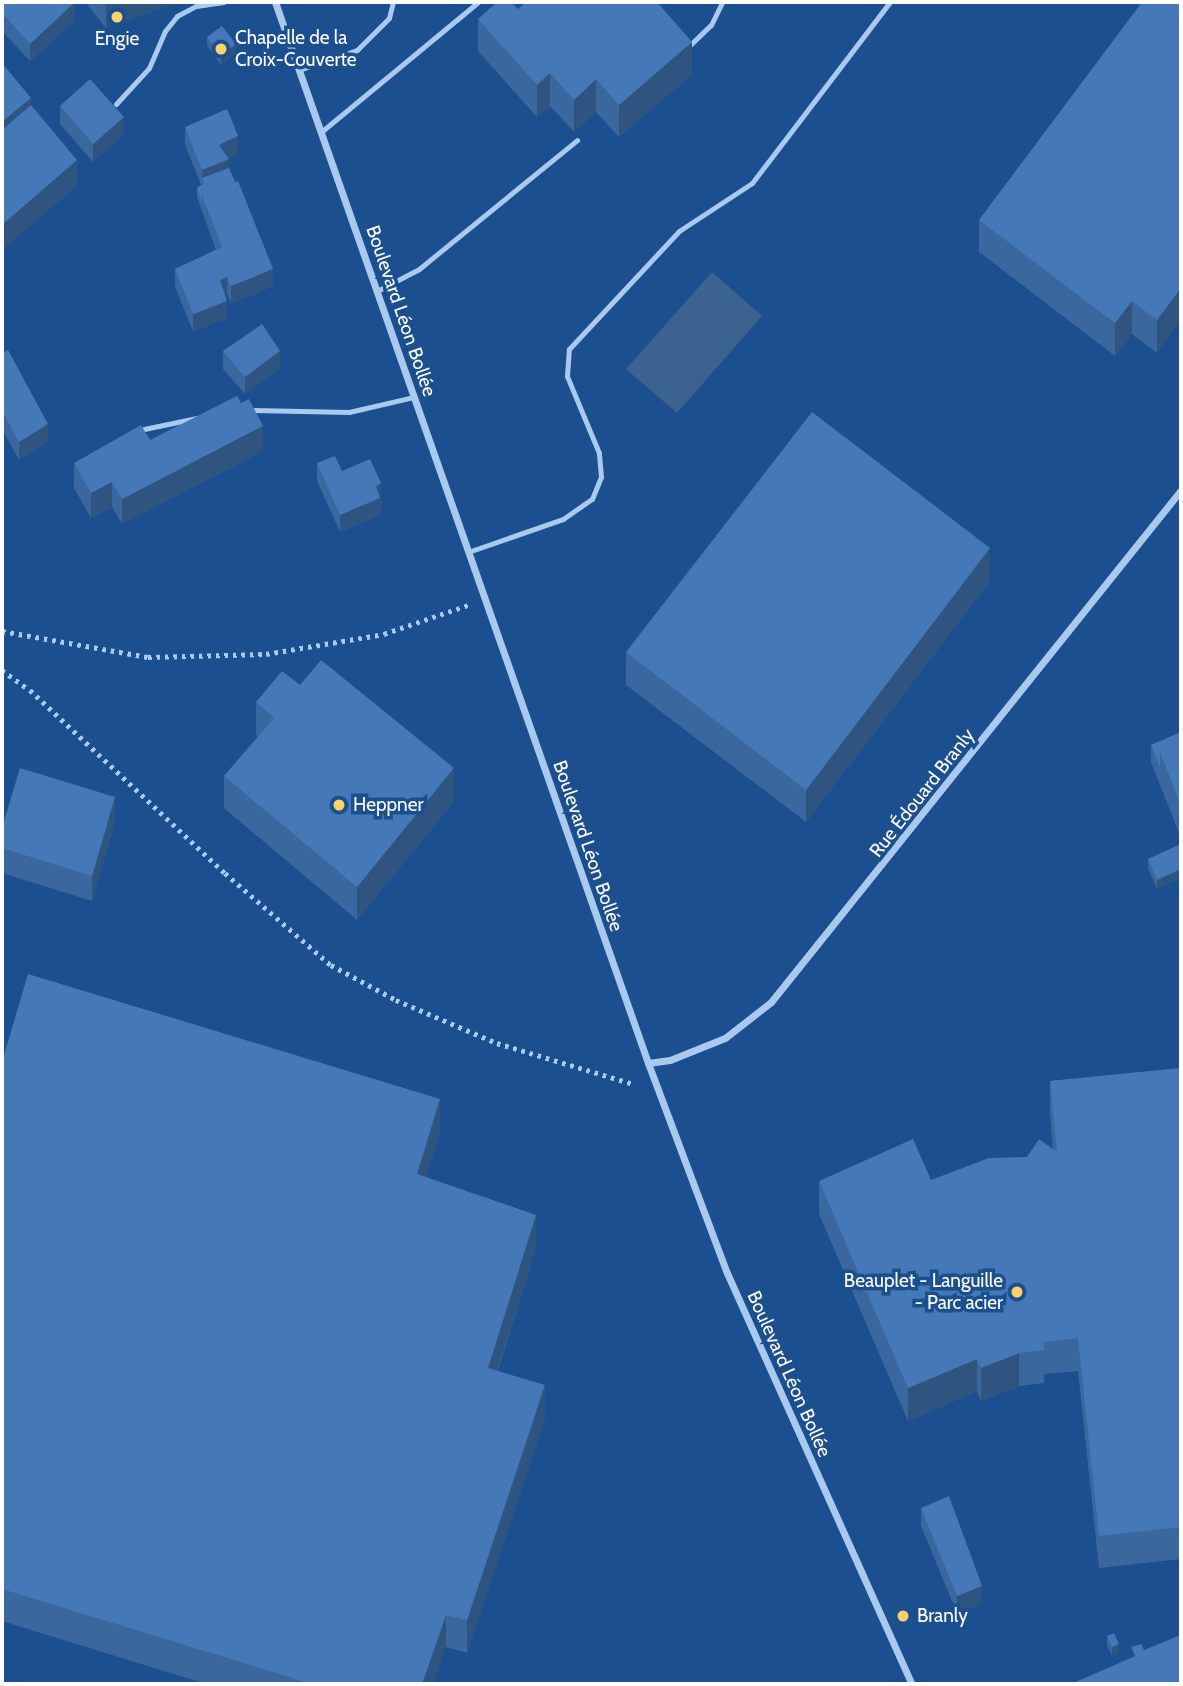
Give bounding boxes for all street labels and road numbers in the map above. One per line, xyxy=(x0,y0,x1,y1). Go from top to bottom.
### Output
street label: Boulevard Léon Bollée xyxy=(361,223,441,399)
street label: Rue Édouard Branly xyxy=(865,724,979,862)
street label: Boulevard Léon Bollée xyxy=(548,758,628,934)
street label: Boulevard Léon Bollée xyxy=(742,1287,836,1461)

